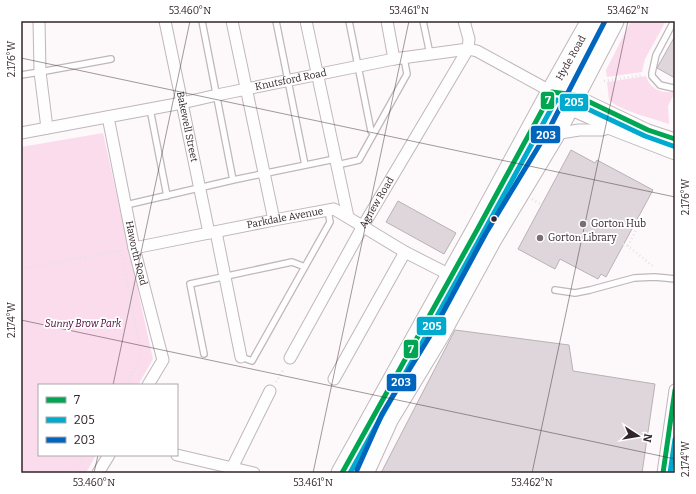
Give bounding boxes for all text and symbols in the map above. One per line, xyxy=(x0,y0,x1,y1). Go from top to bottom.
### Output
text: 53.460°N xyxy=(169,5,211,17)
text: 53.461°N xyxy=(389,5,429,17)
text: 53.462°N xyxy=(607,5,649,17)
street label: Hyde Road xyxy=(554,33,589,83)
text: 2.176°W xyxy=(6,40,18,77)
street label: Knutsford Road xyxy=(254,67,328,93)
street label: Bakewell Street xyxy=(174,90,200,163)
line badge: 7 xyxy=(540,91,555,110)
line badge: 205 xyxy=(559,93,589,112)
text: 7 xyxy=(545,94,551,107)
text: 205 xyxy=(564,96,584,109)
line badge: 203 xyxy=(530,125,561,144)
text: 203 xyxy=(536,129,556,142)
street label: Agnew Road xyxy=(357,175,397,230)
text: 2.176°W xyxy=(680,178,692,215)
street label: Parkdale Avenue xyxy=(246,205,324,231)
unlabelled marker xyxy=(489,214,499,224)
place label: Gorton Hub xyxy=(591,218,646,230)
marker: Gorton Hub xyxy=(578,219,588,229)
street label: Haworth Road xyxy=(123,220,150,287)
place label: Gorton Library xyxy=(548,232,617,244)
marker: Gorton Library xyxy=(535,233,545,243)
text: 2.174°W xyxy=(6,301,18,338)
line badge: 205 xyxy=(416,316,447,336)
park label: Sunny Brow Park xyxy=(45,318,122,330)
text: 205 xyxy=(422,320,442,333)
line badge: 7 xyxy=(403,339,419,359)
text: 7 xyxy=(408,343,414,356)
line badge: 203 xyxy=(386,373,417,392)
text: 203 xyxy=(391,376,411,389)
legend xyxy=(38,384,178,456)
text: 7 xyxy=(74,393,80,407)
text: 205 xyxy=(74,413,95,427)
north arrow xyxy=(618,416,658,456)
text: N xyxy=(640,432,655,444)
text: 203 xyxy=(74,433,95,447)
text: 2.174°W xyxy=(680,440,692,477)
text: 53.460°N xyxy=(73,477,115,489)
text: 53.461°N xyxy=(293,477,333,489)
text: 53.462°N xyxy=(511,477,553,489)

